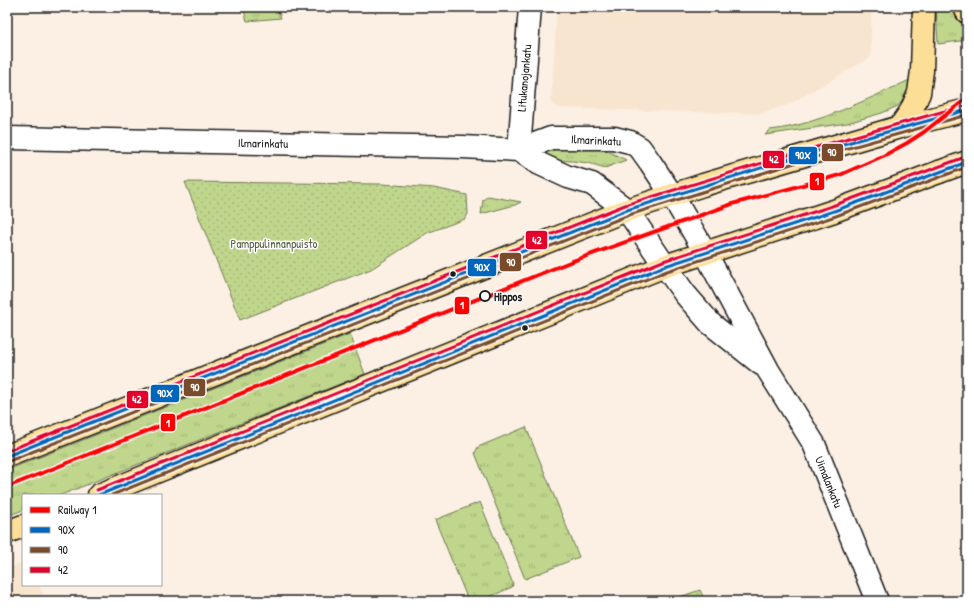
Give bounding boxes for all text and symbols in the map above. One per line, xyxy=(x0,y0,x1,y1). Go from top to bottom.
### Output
street label: Litukanojankatu xyxy=(513,43,535,112)
street label: Ilmarinkatu xyxy=(570,130,622,150)
street label: Ilmarinkatu xyxy=(238,134,288,152)
line badge: 90 xyxy=(821,143,844,162)
text: 90 xyxy=(828,145,837,159)
line badge: 90X xyxy=(788,146,818,165)
text: 90X xyxy=(795,148,811,162)
line badge: 42 xyxy=(762,150,785,169)
text: 42 xyxy=(769,152,779,166)
line badge: 1 xyxy=(809,172,825,191)
text: 1 xyxy=(815,174,819,188)
line badge: 42 xyxy=(525,230,548,250)
text: 42 xyxy=(532,233,542,247)
park label: Pamppulinnanpuisto xyxy=(231,235,318,252)
line badge: 90 xyxy=(499,252,522,272)
text: 90 xyxy=(507,255,516,269)
line badge: 90X xyxy=(467,258,497,277)
text: 90X xyxy=(474,260,490,274)
unlabelled marker xyxy=(448,269,458,279)
place label: Hippos xyxy=(494,288,522,306)
marker: Hippos xyxy=(479,290,491,302)
line badge: 1 xyxy=(454,296,470,315)
text: 1 xyxy=(460,298,464,312)
unlabelled marker xyxy=(520,323,530,333)
line badge: 90 xyxy=(183,378,206,397)
text: 90 xyxy=(191,380,200,394)
line badge: 90X xyxy=(150,384,180,403)
text: 90X xyxy=(157,386,173,400)
line badge: 42 xyxy=(126,390,149,409)
text: 42 xyxy=(132,392,142,406)
line badge: 1 xyxy=(160,413,176,432)
text: 1 xyxy=(166,416,170,430)
street label: Uimalankatu xyxy=(811,454,847,510)
legend xyxy=(22,494,162,586)
text: Railway 1 xyxy=(58,501,96,518)
text: 90X xyxy=(58,521,75,538)
text: 90 xyxy=(58,541,68,558)
text: 42 xyxy=(58,561,69,578)

